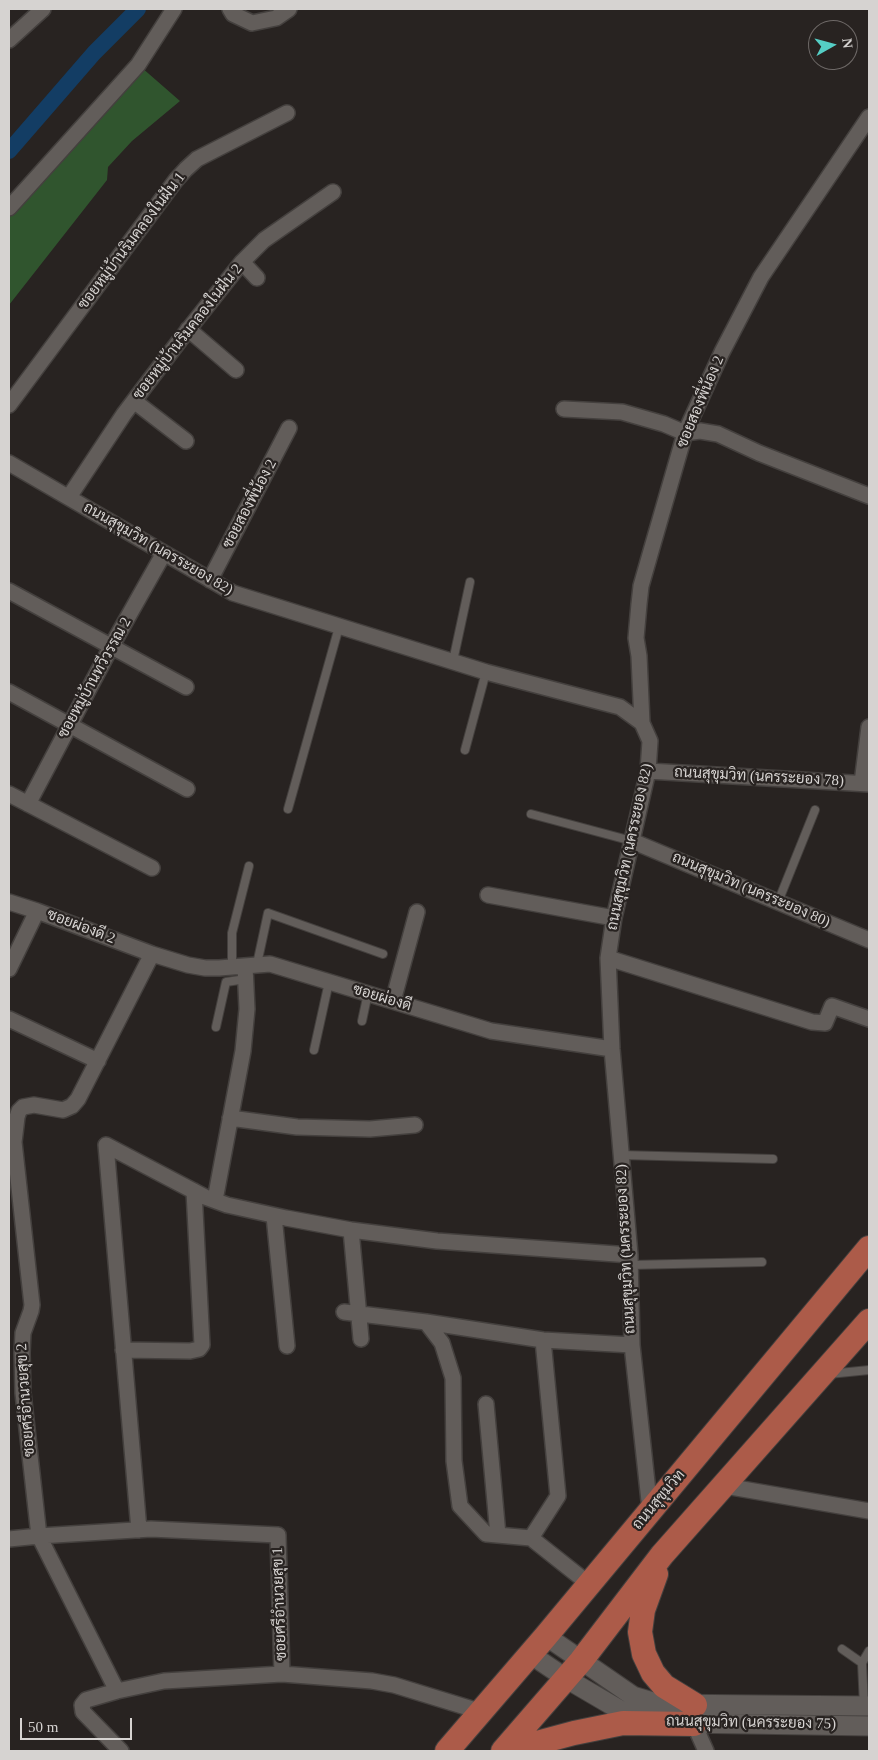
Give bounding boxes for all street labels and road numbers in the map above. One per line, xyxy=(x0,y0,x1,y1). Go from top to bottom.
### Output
street label: ซอยหมู่บ้านริมคลองในฝัน 1 xyxy=(75,169,189,313)
street label: ซอยหมู่บ้านริมคลองในฝัน 2 xyxy=(129,261,247,403)
street label: ซอยสองพี่น้อง 2 xyxy=(674,353,728,451)
street label: ซอยสองพี่น้อง 2 xyxy=(219,456,281,552)
street label: ถนนสุขุมวิท (นครระยอง 82) xyxy=(80,499,236,599)
street label: ซอยหมู่บ้านทวีวรรณ 2 xyxy=(54,614,136,742)
street label: ถนนสุขุมวิท (นครระยอง 82) xyxy=(604,762,656,932)
street label: ถนนสุขุมวิท (นครระยอง 78) xyxy=(674,764,844,790)
street label: ถนนสุขุมวิท (นครระยอง 80) xyxy=(669,849,833,931)
street label: ซอยผ่องดี 2 xyxy=(44,906,118,948)
street label: ซอยผ่องดี xyxy=(350,981,414,1015)
street label: ถนนสุขุมวิท (นครระยอง 82) xyxy=(613,1164,639,1334)
street label: ซอยศรีอำนวยสุข 2 xyxy=(13,1343,39,1457)
street label: ถนนสุขุมวิท xyxy=(629,1467,689,1533)
street label: ซอยศรีอำนวยสุข 1 xyxy=(269,1547,291,1661)
street label: ถนนสุขุมวิท (นครระยอง 75) xyxy=(666,1713,836,1733)

